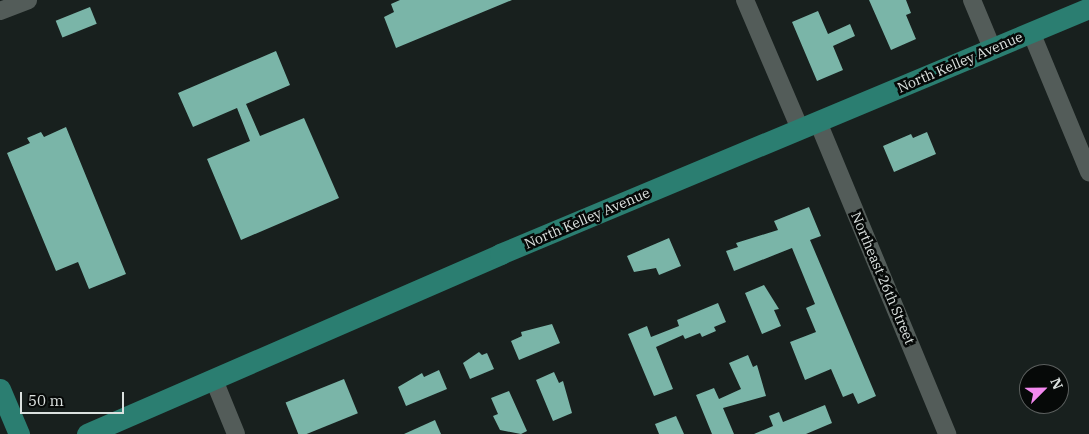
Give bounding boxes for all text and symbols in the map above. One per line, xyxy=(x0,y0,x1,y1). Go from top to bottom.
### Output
street label: North Kelley Avenue xyxy=(895,28,1025,96)
street label: North Kelley Avenue xyxy=(522,184,652,252)
street label: Northeast 26th Street xyxy=(848,209,918,347)
north arrow xyxy=(1019,364,1069,414)
text: N xyxy=(1046,375,1067,392)
scale bar xyxy=(22,382,126,414)
text: 50 m xyxy=(28,391,64,410)

